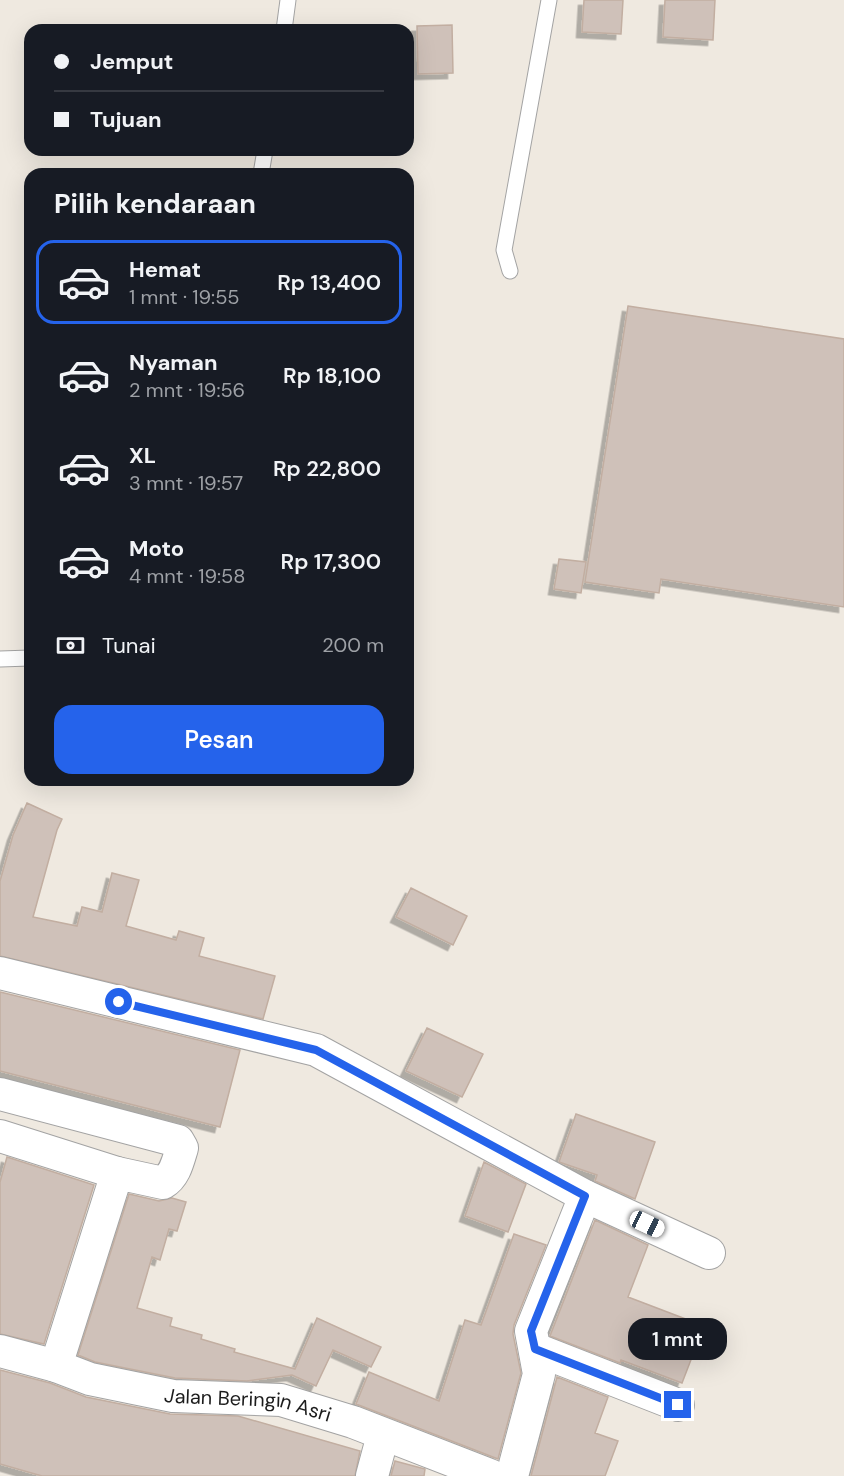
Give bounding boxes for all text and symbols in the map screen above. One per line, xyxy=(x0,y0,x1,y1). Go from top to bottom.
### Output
text: Jemput xyxy=(90,47,173,76)
text: Tujuan xyxy=(90,105,162,134)
text: Pilih kendaraan xyxy=(54,186,256,221)
icon: car xyxy=(57,255,111,309)
text: Hemat xyxy=(129,255,201,284)
text: Rp 13,400 xyxy=(277,268,381,297)
text: 1 mnt · 19:55 xyxy=(129,284,240,310)
icon: car xyxy=(57,348,111,402)
text: Nyaman xyxy=(129,348,218,377)
text: Rp 18,100 xyxy=(283,361,381,390)
text: 2 mnt · 19:56 xyxy=(129,377,245,403)
icon: car xyxy=(57,441,111,495)
text: XL xyxy=(129,441,156,470)
text: Rp 22,800 xyxy=(273,454,381,483)
text: 3 mnt · 19:57 xyxy=(129,470,243,496)
icon: car xyxy=(57,534,111,588)
text: Moto xyxy=(129,534,184,563)
text: Rp 17,300 xyxy=(281,547,381,576)
text: 4 mnt · 19:58 xyxy=(129,563,245,589)
icon: cash xyxy=(54,629,87,662)
text: Tunai xyxy=(102,631,156,660)
text: 200 m xyxy=(322,632,384,658)
button: Pesan xyxy=(54,705,384,774)
route start xyxy=(105,988,132,1015)
car xyxy=(627,1208,667,1240)
callout: 1 mnt xyxy=(628,1318,728,1360)
text: 1 mnt xyxy=(652,1326,703,1352)
street label: Jalan Beringin Asri xyxy=(162,1382,335,1428)
route end xyxy=(664,1391,691,1418)

